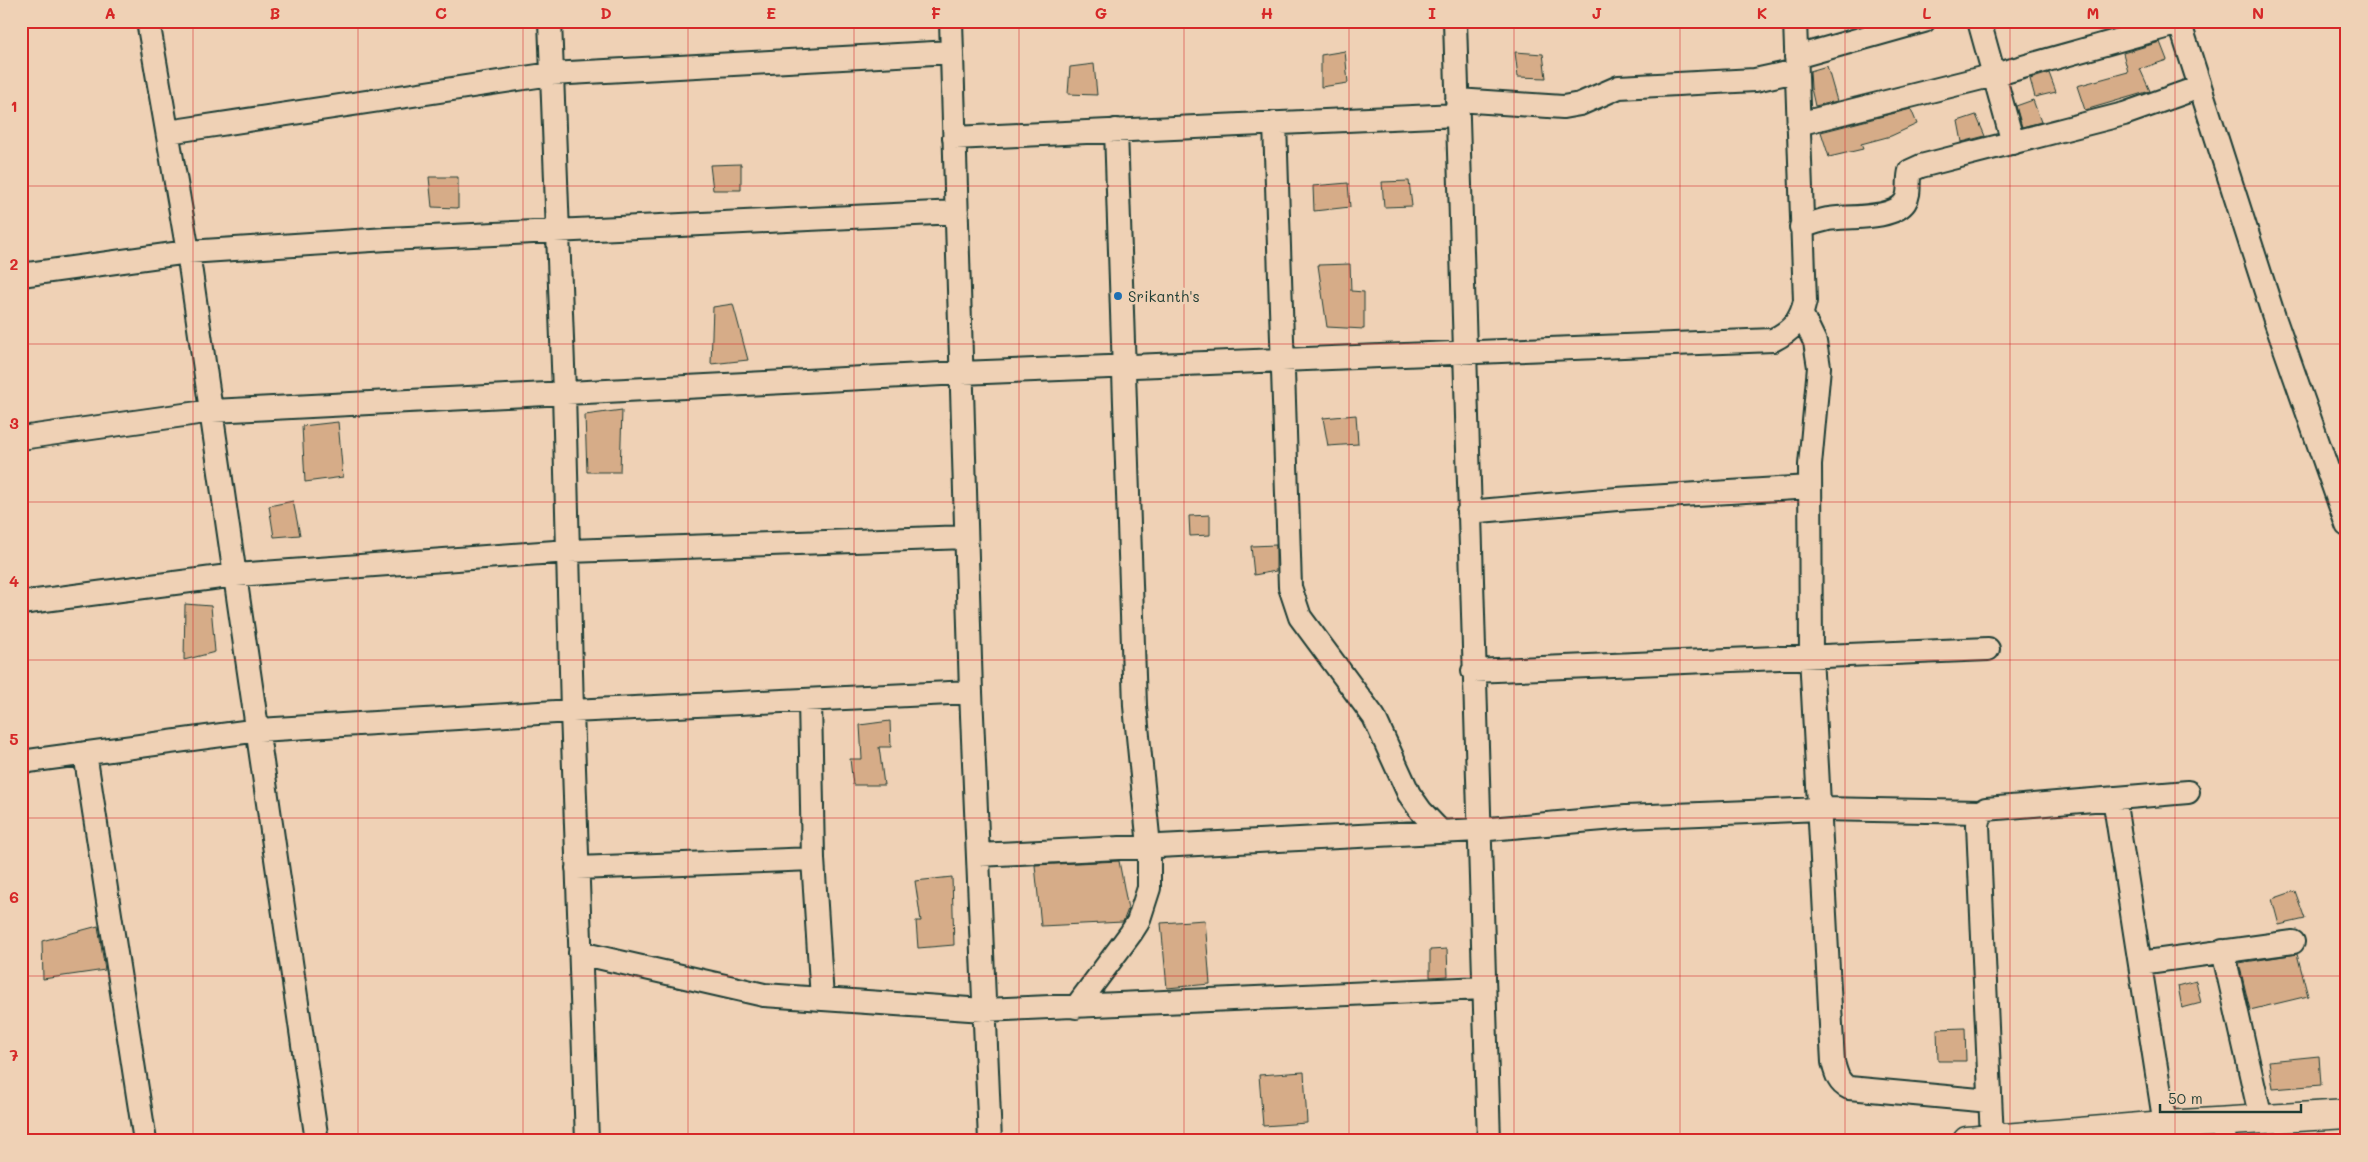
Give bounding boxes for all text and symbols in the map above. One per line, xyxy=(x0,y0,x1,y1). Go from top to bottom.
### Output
text: A xyxy=(104,2,116,23)
text: B xyxy=(270,2,280,23)
text: C xyxy=(435,2,447,23)
text: D xyxy=(600,2,612,23)
text: E xyxy=(766,2,776,23)
text: F xyxy=(931,2,941,23)
text: G xyxy=(1095,2,1107,23)
text: H xyxy=(1261,2,1273,23)
text: I xyxy=(1428,2,1436,23)
text: J xyxy=(1592,2,1602,23)
text: K xyxy=(1757,2,1767,23)
text: L xyxy=(1922,2,1932,23)
text: M xyxy=(2087,2,2099,23)
text: N xyxy=(2252,2,2264,23)
text: 1 xyxy=(10,95,18,116)
text: 2 xyxy=(10,253,19,274)
place label: Srikanth's xyxy=(1128,286,1200,306)
marker: Srikanth's xyxy=(1112,290,1124,302)
text: 3 xyxy=(9,412,19,433)
text: 4 xyxy=(9,570,19,591)
text: 5 xyxy=(9,728,19,749)
text: 6 xyxy=(9,886,19,907)
text: 7 xyxy=(10,1044,19,1065)
scale bar xyxy=(2160,1082,2302,1114)
text: 50 m xyxy=(2168,1088,2203,1108)

